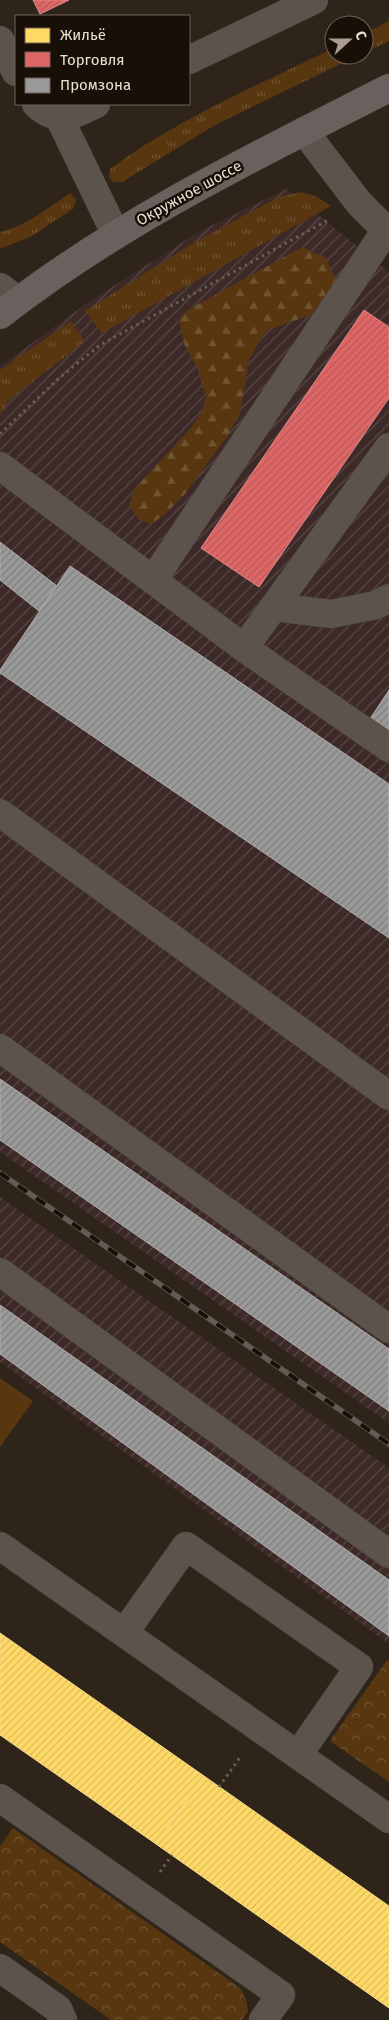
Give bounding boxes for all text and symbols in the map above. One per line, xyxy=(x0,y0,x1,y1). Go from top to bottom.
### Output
legend xyxy=(15,15,190,105)
north arrow xyxy=(324,15,374,65)
text: Жильё xyxy=(60,26,106,44)
text: С xyxy=(351,29,370,42)
text: Торговля xyxy=(60,51,125,69)
text: Промзона xyxy=(60,76,131,94)
street label: Окружное шоссе xyxy=(133,157,245,229)

